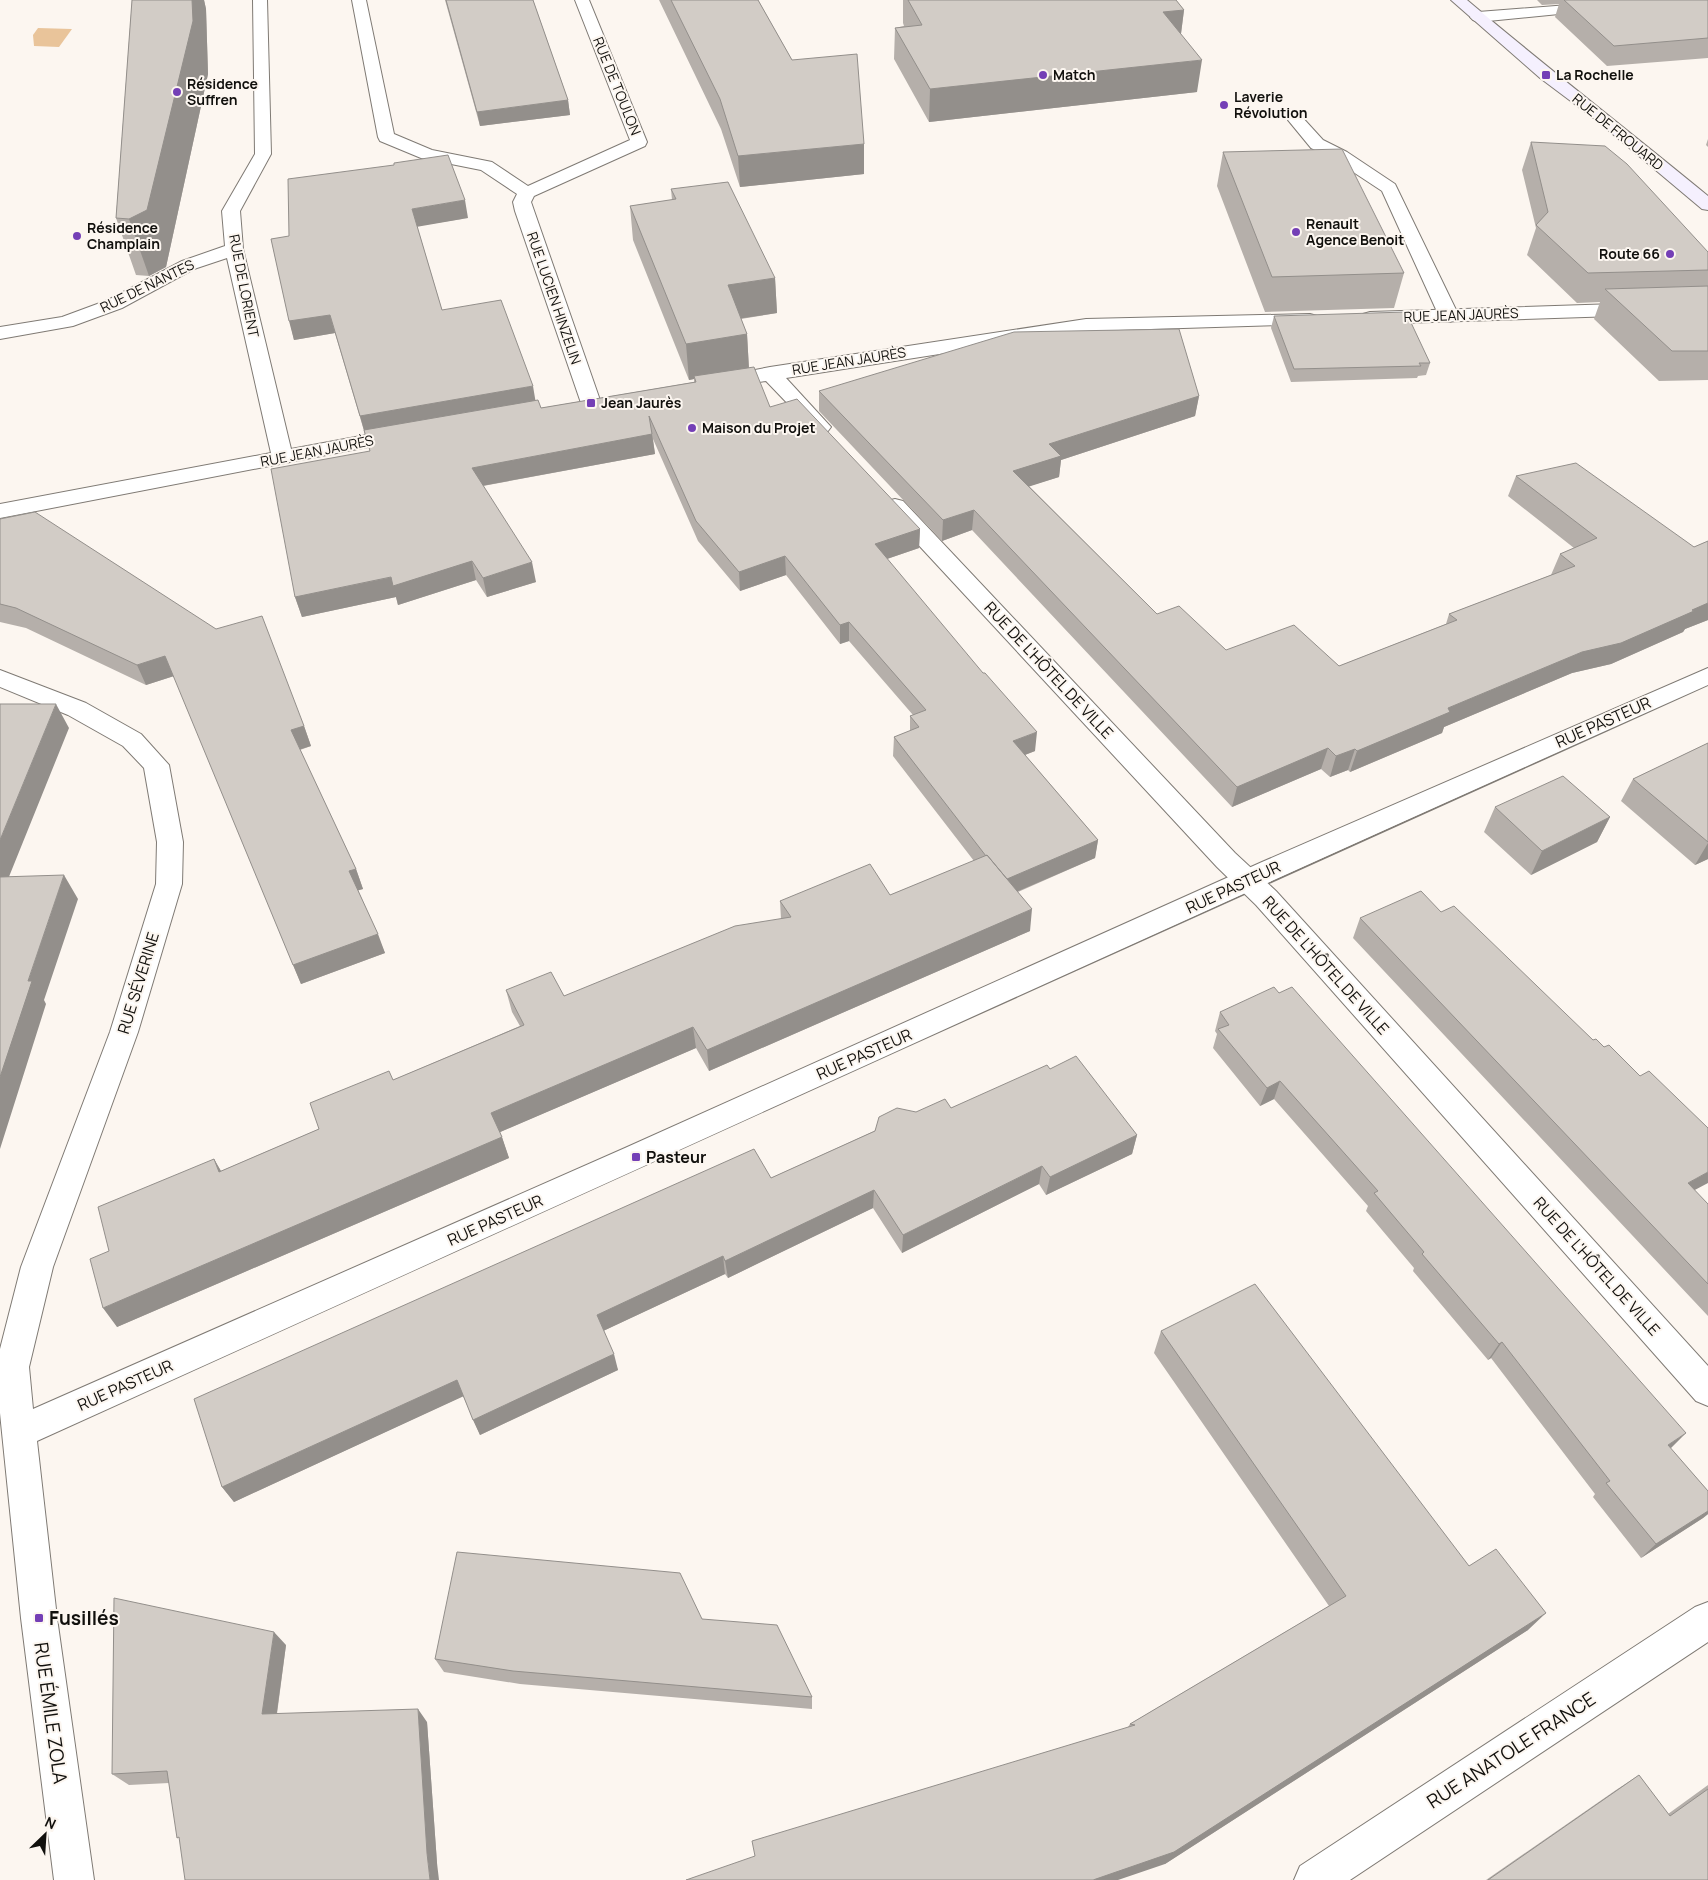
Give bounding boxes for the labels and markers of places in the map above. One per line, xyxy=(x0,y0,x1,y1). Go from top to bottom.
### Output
place label: Match xyxy=(1053,65,1096,84)
place label: La Rochelle xyxy=(1556,65,1634,84)
marker: Match xyxy=(1037,69,1049,81)
marker: La Rochelle xyxy=(1540,69,1552,81)
place label: Résidence Suffren xyxy=(187,74,258,109)
marker: Résidence Suffren xyxy=(171,86,183,98)
place label: Laverie Révolution xyxy=(1234,87,1308,122)
marker: Laverie Révolution xyxy=(1218,99,1230,111)
place label: Renault Agence Benoit xyxy=(1306,214,1404,249)
place label: Résidence Champlain xyxy=(87,218,160,253)
marker: Renault Agence Benoit xyxy=(1290,226,1302,238)
marker: Résidence Champlain xyxy=(71,230,83,242)
place label: Route 66 xyxy=(1599,244,1660,263)
marker: Route 66 xyxy=(1664,248,1676,260)
place label: Jean Jaurès xyxy=(601,393,682,412)
marker: Jean Jaurès xyxy=(585,397,597,409)
place label: Maison du Projet xyxy=(702,418,816,437)
marker: Maison du Projet xyxy=(686,422,698,434)
place label: Pasteur xyxy=(646,1146,706,1168)
marker: Pasteur xyxy=(630,1151,642,1163)
place label: Fusillés xyxy=(49,1605,119,1631)
marker: Fusillés xyxy=(33,1612,45,1624)

